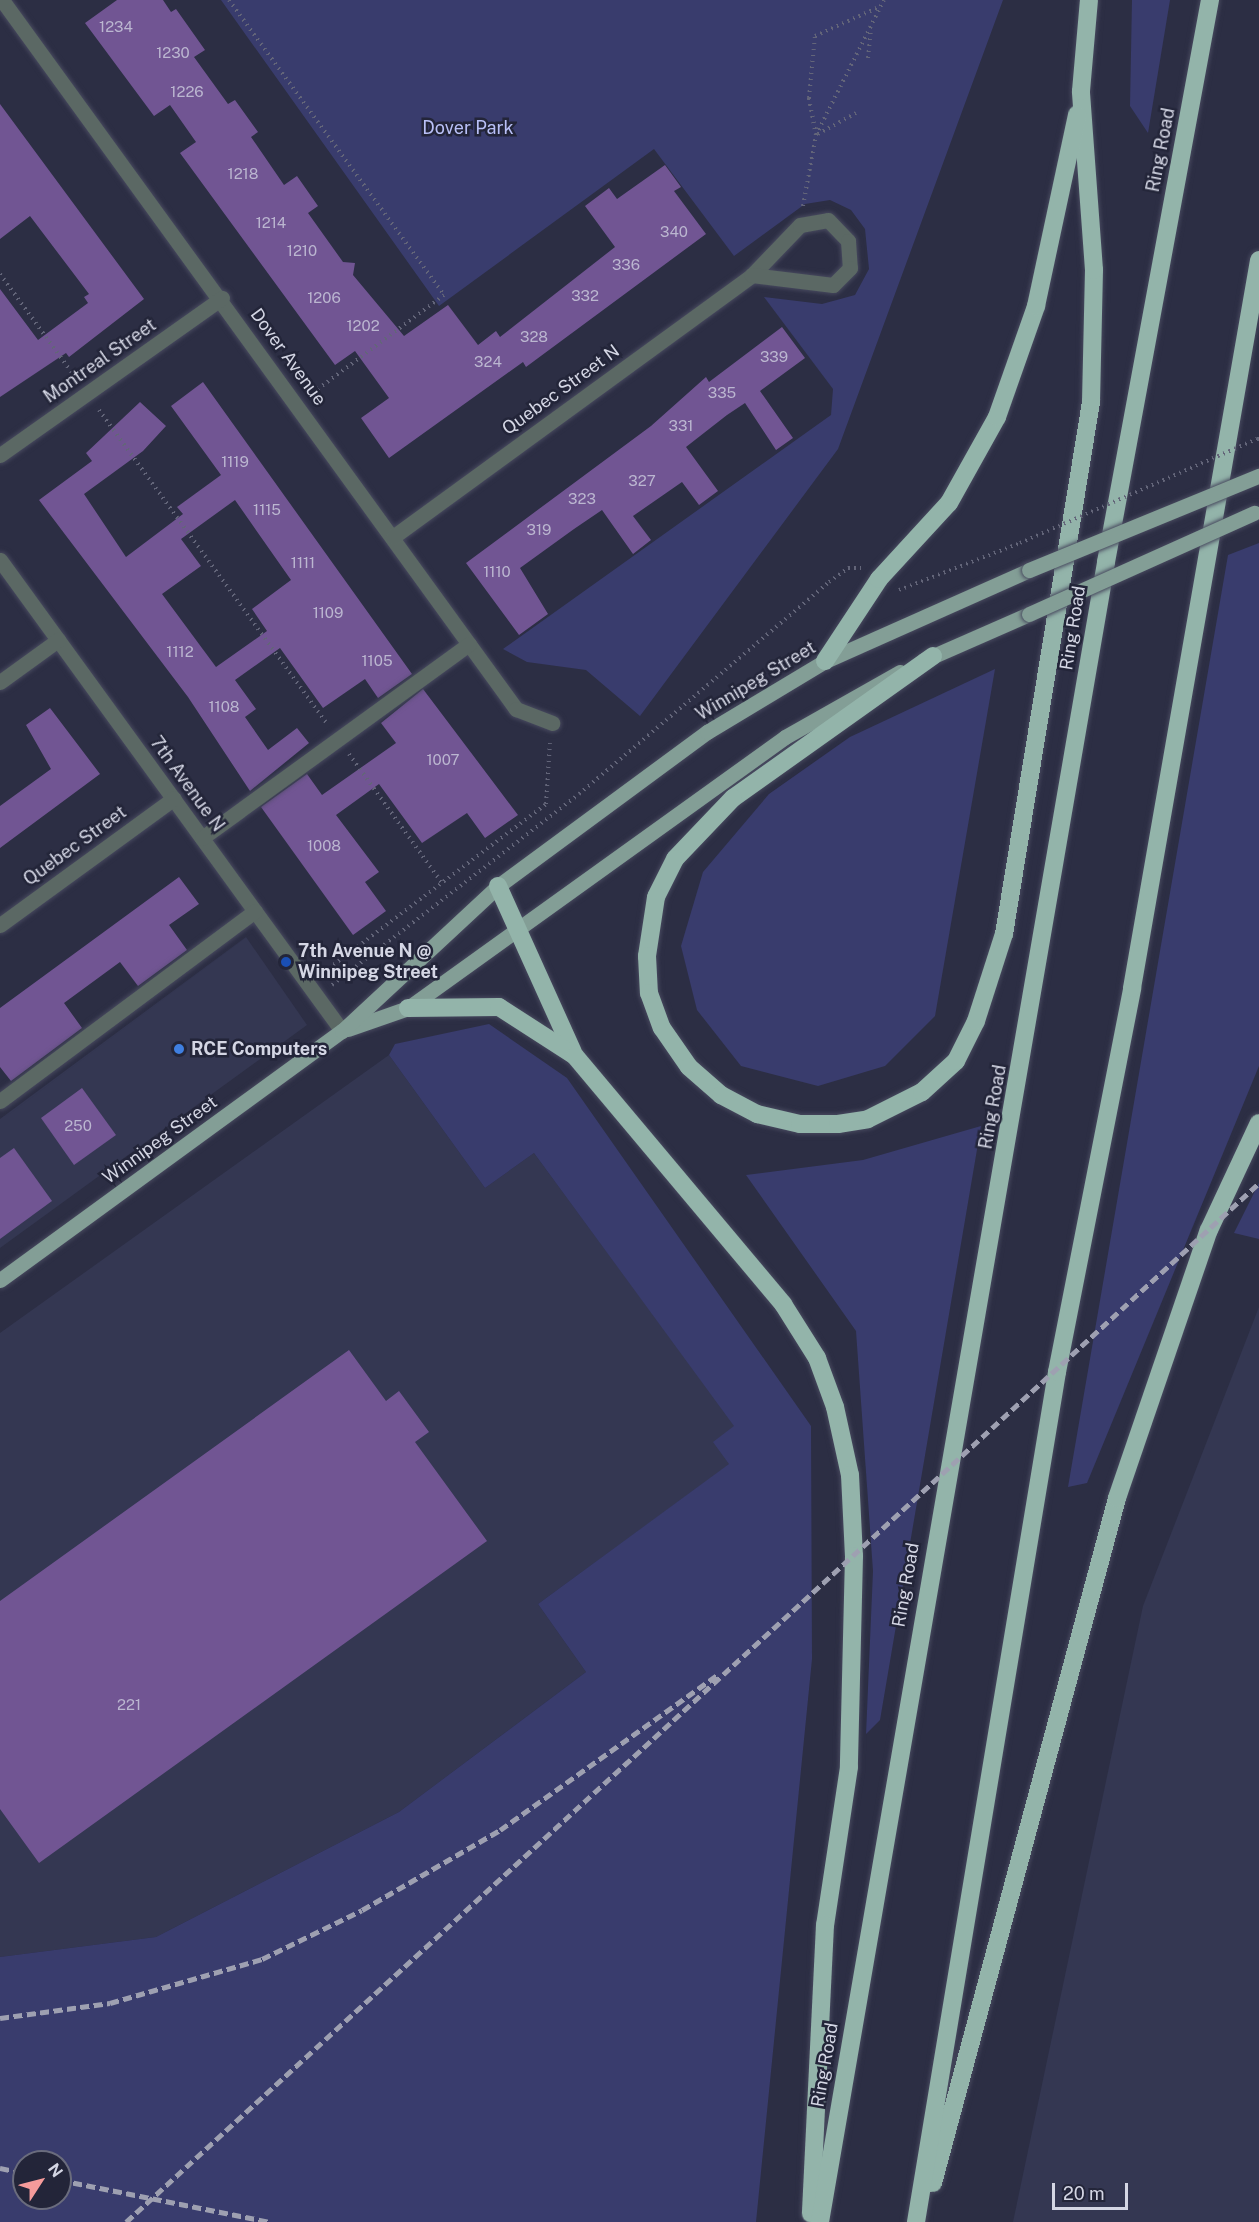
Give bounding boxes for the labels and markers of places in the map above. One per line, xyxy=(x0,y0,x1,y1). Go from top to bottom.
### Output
place label: 7th Avenue N @ Winnipeg Street xyxy=(298,941,438,984)
marker: 7th Avenue N @ Winnipeg Street xyxy=(279,955,293,969)
place label: RCE Computers xyxy=(191,1038,327,1060)
marker: RCE Computers xyxy=(172,1042,186,1056)

